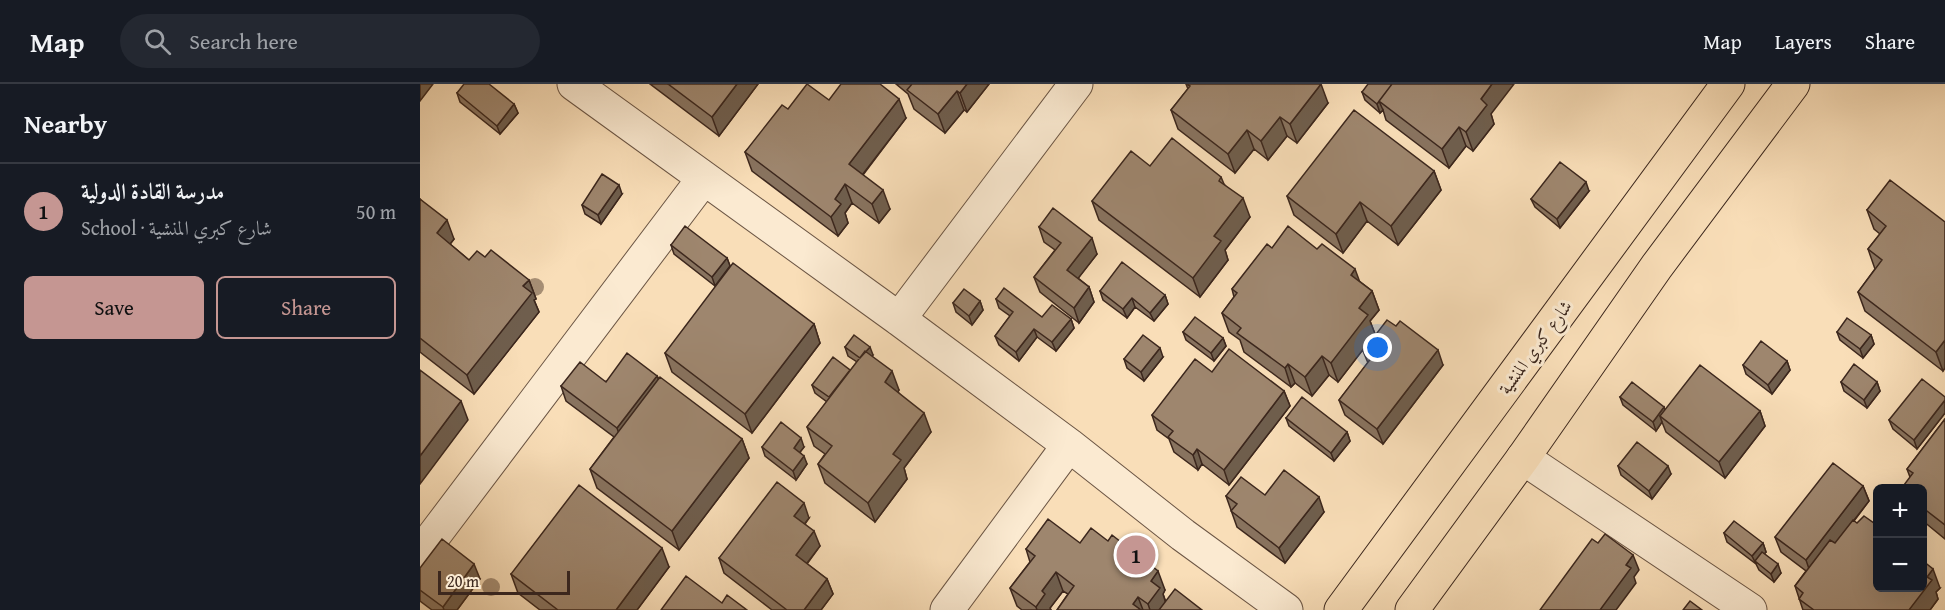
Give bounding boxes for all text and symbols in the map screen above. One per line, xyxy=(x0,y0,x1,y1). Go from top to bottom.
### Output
search box xyxy=(120,14,540,68)
text: Map xyxy=(30,21,84,62)
icon: search xyxy=(141,25,174,58)
text: Search here xyxy=(189,25,298,57)
text: Map xyxy=(1703,26,1742,57)
text: Layers xyxy=(1775,26,1832,57)
text: Share xyxy=(1865,26,1915,57)
text: Nearby xyxy=(24,104,107,143)
text: مدرسة القادة الدولية xyxy=(81,175,224,207)
text: 1 xyxy=(38,197,49,226)
text: 50 m xyxy=(356,197,396,226)
text: School · شارع كبري المنشية xyxy=(81,213,272,242)
button: Save xyxy=(24,276,204,339)
button: Share xyxy=(216,276,396,339)
street label: شارع كبري المنشية xyxy=(1492,294,1580,401)
your location xyxy=(1363,333,1392,362)
map controls xyxy=(1873,484,1927,592)
button: + xyxy=(1873,484,1927,538)
pin: 1 xyxy=(1116,532,1156,578)
button: − xyxy=(1873,538,1927,592)
scale bar xyxy=(438,568,570,596)
text: 20 m xyxy=(447,569,479,593)

